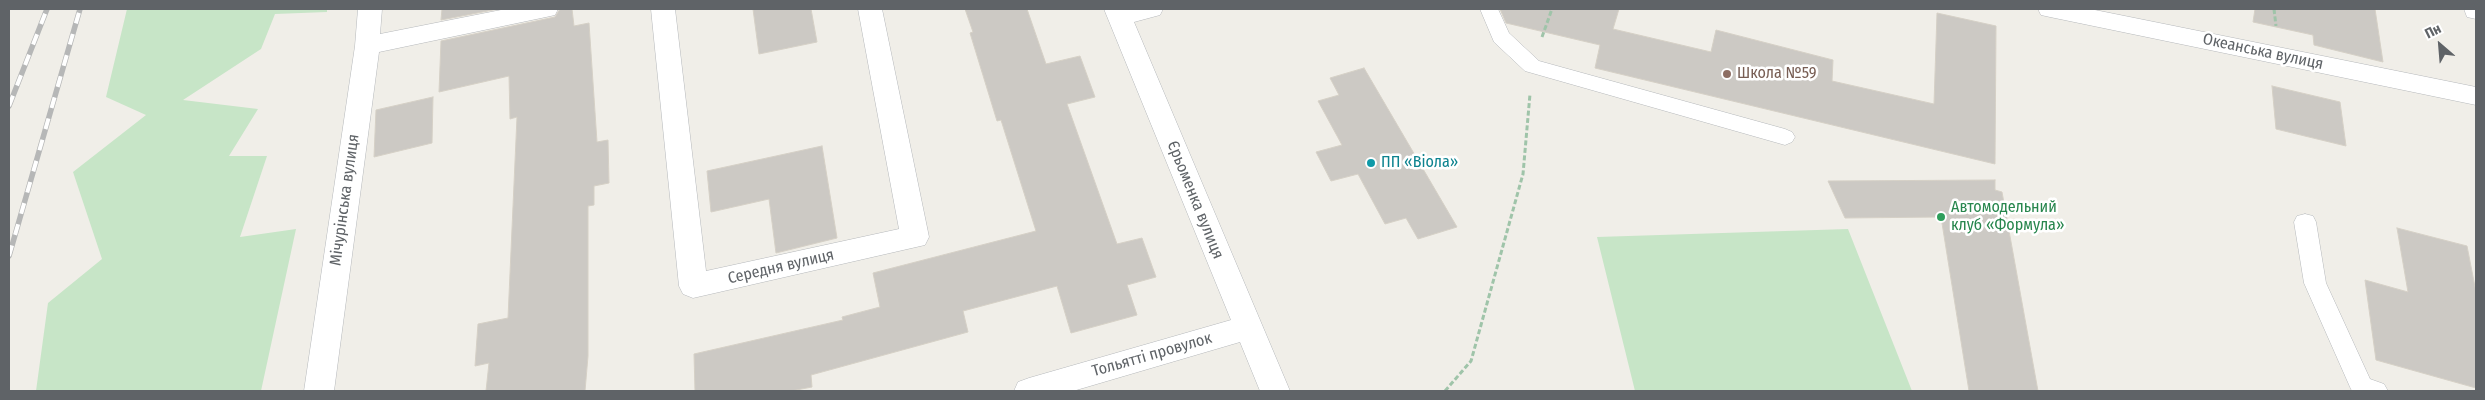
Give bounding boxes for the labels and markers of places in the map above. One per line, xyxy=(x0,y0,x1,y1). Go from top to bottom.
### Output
place label: Школа №59 xyxy=(1737,64,1817,84)
marker: Школа №59 xyxy=(1721,68,1733,80)
place label: ПП «Віола» xyxy=(1381,153,1458,173)
marker: ПП «Віола» xyxy=(1365,157,1377,169)
place label: Автомодельний клуб «Формула» xyxy=(1951,198,2064,236)
marker: Автомодельний клуб «Формула» xyxy=(1935,211,1947,223)

